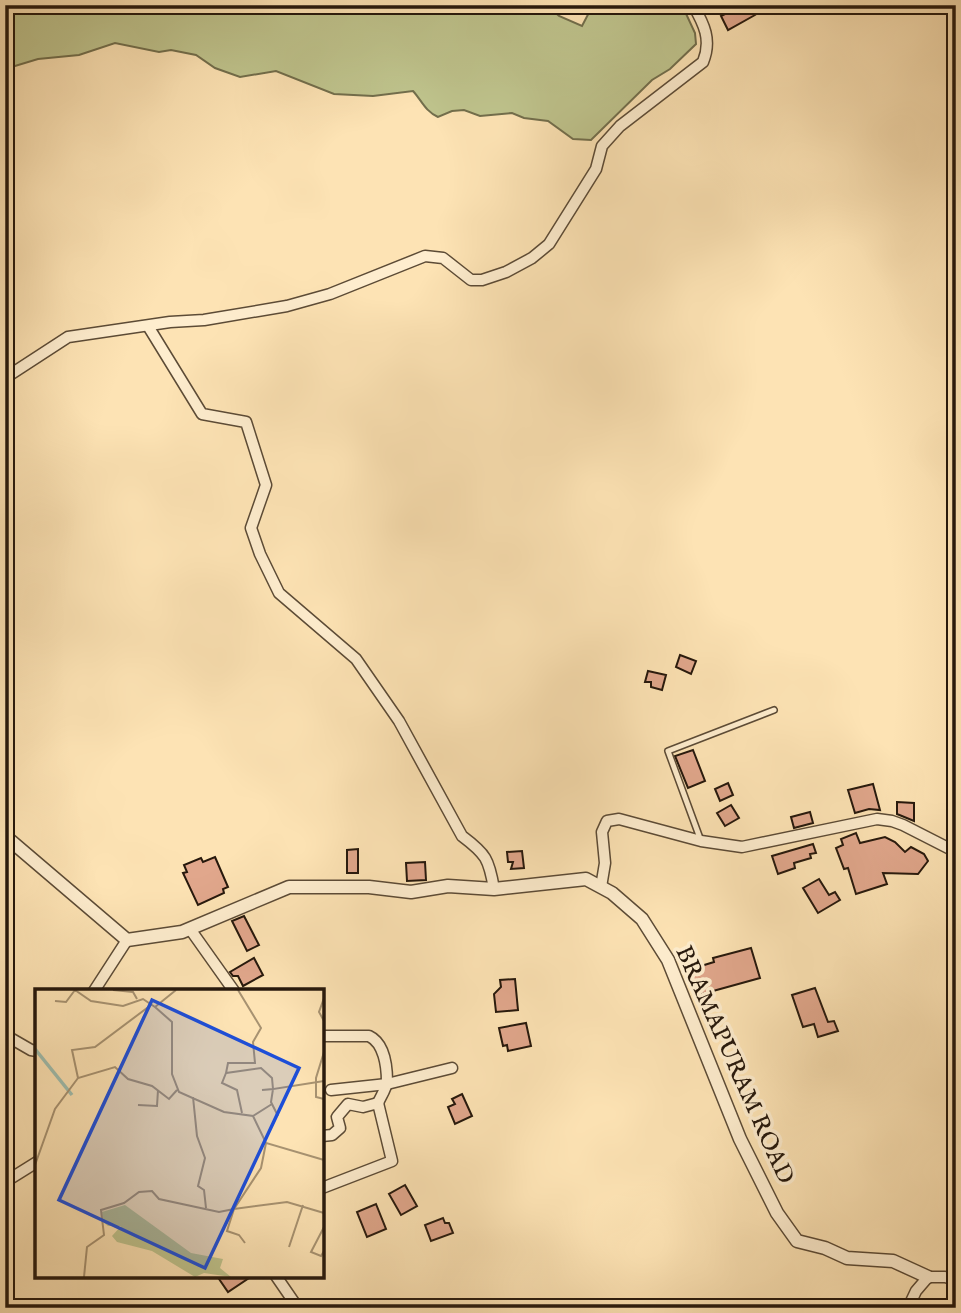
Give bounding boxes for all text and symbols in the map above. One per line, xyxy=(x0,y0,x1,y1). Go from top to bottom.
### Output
street label: BRAMAPURAM ROAD xyxy=(667,941,801,1189)
inset map xyxy=(35,989,324,1278)

